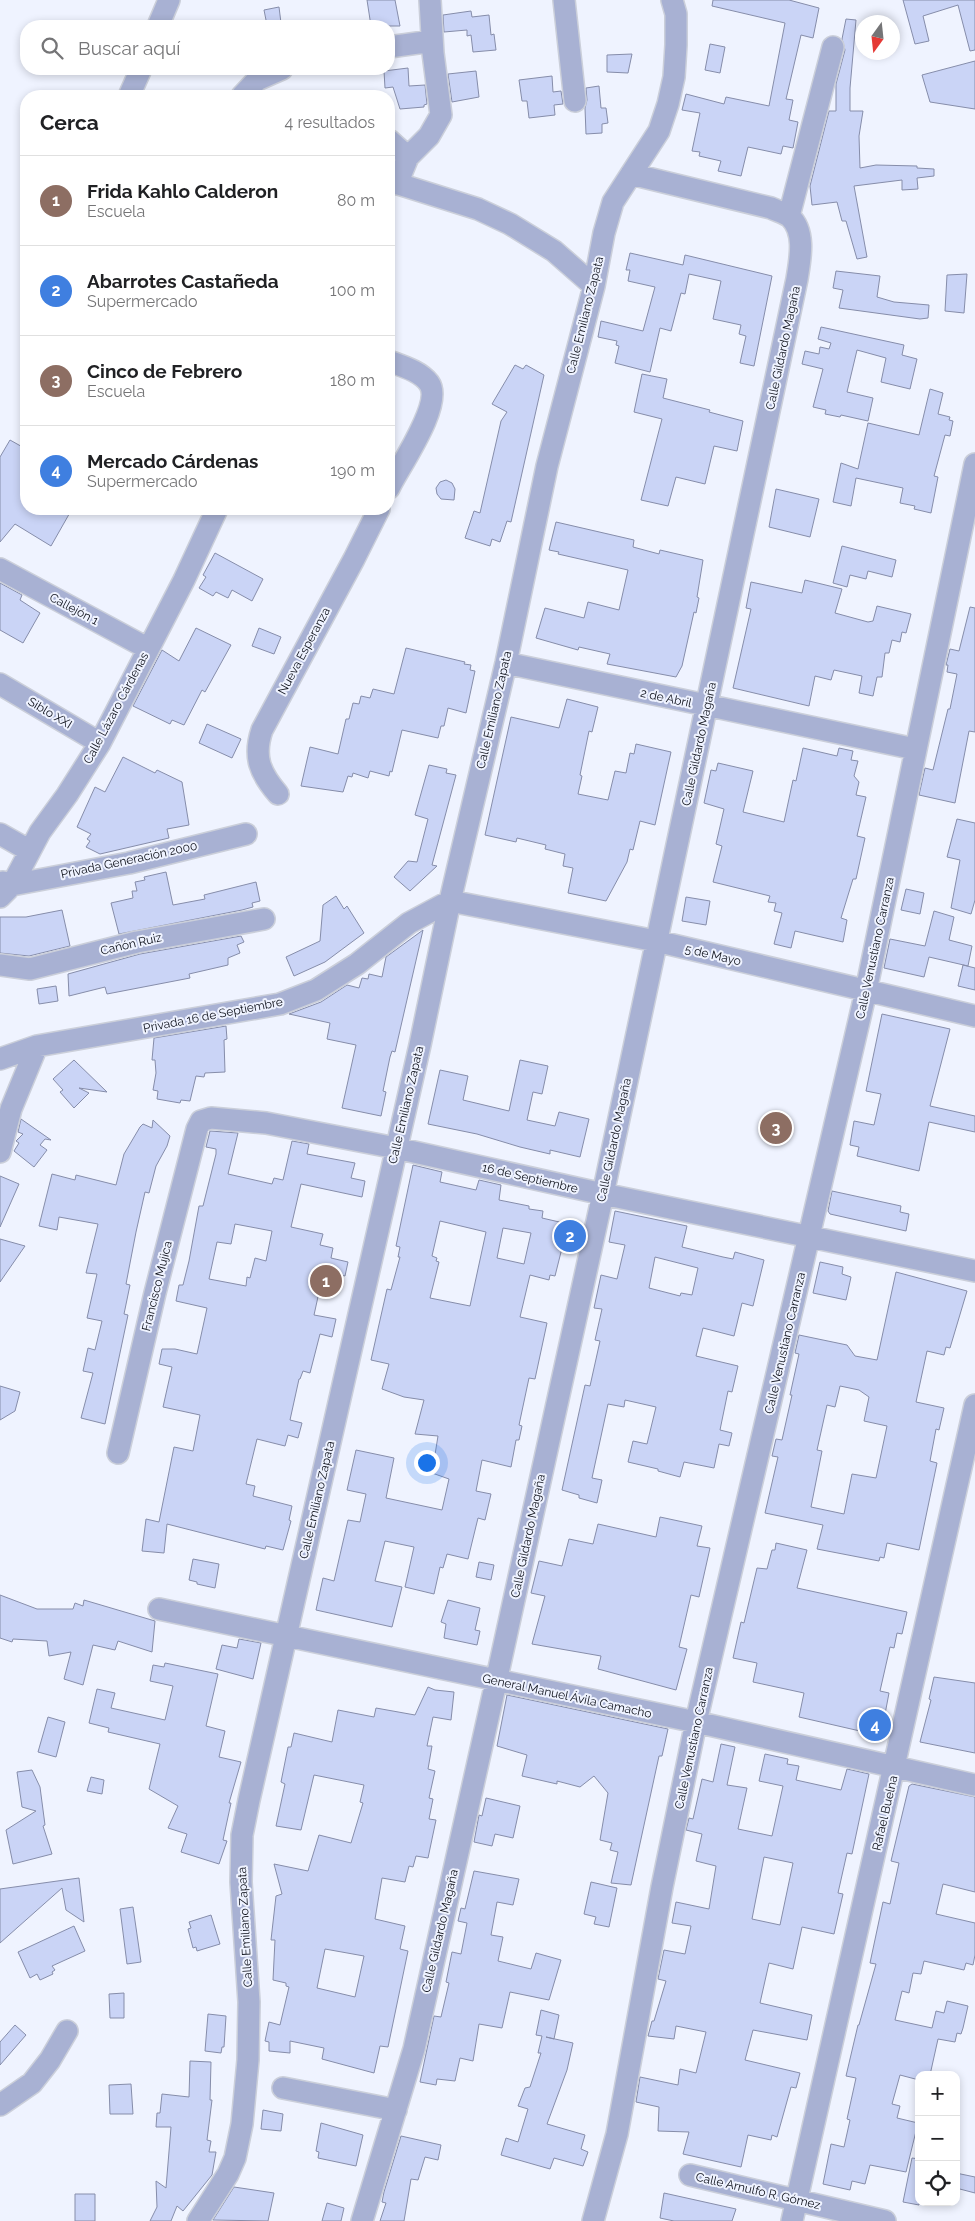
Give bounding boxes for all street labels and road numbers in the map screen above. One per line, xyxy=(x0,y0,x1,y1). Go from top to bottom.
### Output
street label: Calle Emiliano Zapata xyxy=(564,255,606,375)
street label: Calle Gildardo Magaña xyxy=(763,285,803,411)
street label: Callejón 1 xyxy=(47,590,101,628)
street label: Nueva Esperanza xyxy=(275,605,333,697)
street label: Calle Lázaro Cárdenas xyxy=(81,650,151,766)
street label: Calle Emiliano Zapata xyxy=(474,650,514,770)
street label: Calle Gildardo Magaña xyxy=(679,681,719,807)
street label: 2 de Abril xyxy=(639,686,694,710)
street label: Siblo XXI xyxy=(25,694,75,732)
street label: Privada Generación 2000 xyxy=(59,839,199,881)
street label: Calle Venustiano Carranza xyxy=(853,876,897,1020)
street label: Cañón Ruiz xyxy=(99,930,163,958)
street label: 5 de Mayo xyxy=(683,942,743,968)
street label: Privada 16 de Septiembre xyxy=(142,995,284,1035)
street label: Calle Emiliano Zapata xyxy=(386,1045,426,1165)
street label: Calle Gildardo Magaña xyxy=(594,1077,634,1203)
street label: 16 de Septiembre xyxy=(481,1160,579,1196)
street label: Francisco Mujica xyxy=(139,1240,175,1332)
street label: Calle Venustiano Carranza xyxy=(762,1271,808,1415)
street label: Calle Emiliano Zapata xyxy=(297,1440,337,1560)
street label: Calle Gildardo Magaña xyxy=(508,1473,548,1599)
street label: Calle Venustiano Carranza xyxy=(672,1666,716,1810)
street label: General Manuel Ávila Camacho xyxy=(481,1671,653,1721)
street label: Rafael Buelna xyxy=(870,1774,900,1852)
street label: Calle Emiliano Zapata xyxy=(235,1866,255,1988)
street label: Calle Gildardo Magaña xyxy=(419,1868,461,1994)
street label: Calle Arnulfo R. Gómez xyxy=(694,2170,822,2212)

